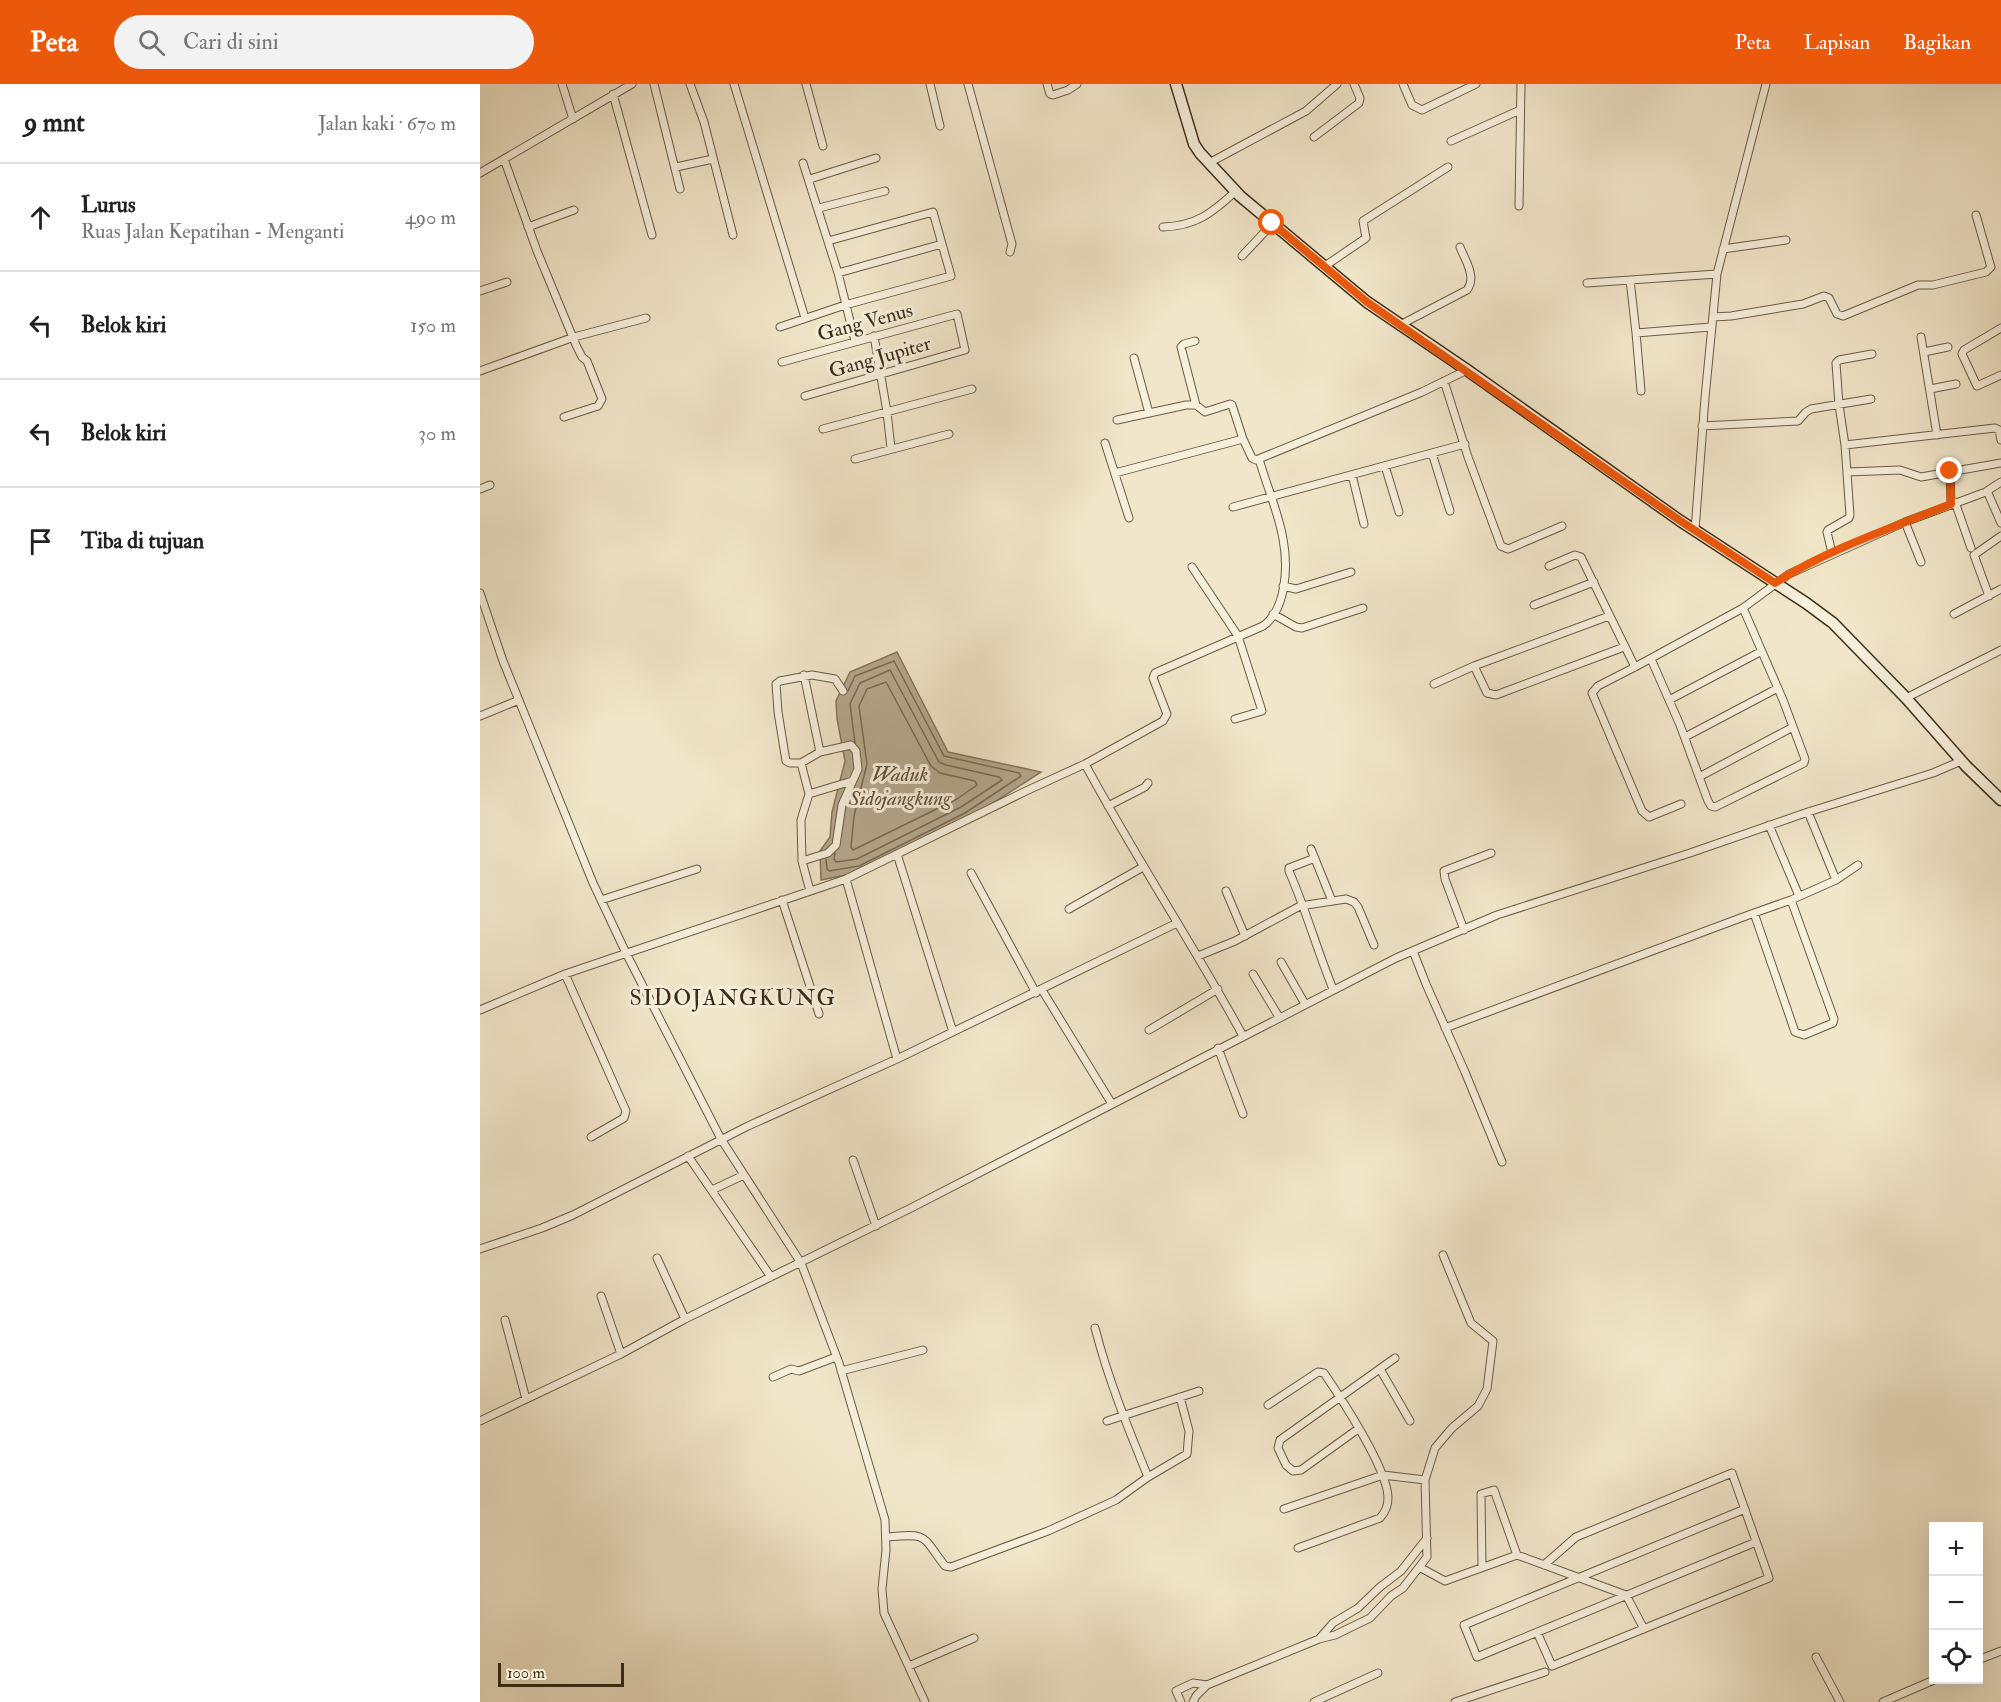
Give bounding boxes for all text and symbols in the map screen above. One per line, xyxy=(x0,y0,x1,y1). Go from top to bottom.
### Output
search box xyxy=(114,15,534,69)
text: Peta xyxy=(30,25,78,60)
icon: search xyxy=(135,26,168,59)
text: Cari di sini xyxy=(183,28,279,56)
text: Peta xyxy=(1735,29,1771,56)
text: Lapisan xyxy=(1804,29,1870,56)
text: Bagikan xyxy=(1903,29,1971,56)
text: 9 mnt xyxy=(24,107,85,139)
text: Jalan kaki · 670 m xyxy=(318,111,456,136)
text: Lurus xyxy=(81,191,135,219)
icon: ahead xyxy=(24,201,57,234)
text: 490 m xyxy=(405,205,456,230)
route start xyxy=(1258,209,1284,235)
text: Ruas Jalan Kepatihan - Menganti xyxy=(81,219,344,244)
street label: Gang Venus xyxy=(815,297,916,347)
icon: left xyxy=(24,309,57,342)
text: Belok kiri xyxy=(81,311,166,339)
text: 150 m xyxy=(410,313,456,338)
street label: Gang Jupiter xyxy=(826,330,935,384)
icon: left xyxy=(24,417,57,450)
text: Belok kiri xyxy=(81,419,166,447)
text: 30 m xyxy=(418,421,456,446)
route end xyxy=(1936,457,1962,483)
icon: arrive xyxy=(24,525,57,558)
text: Tiba di tujuan xyxy=(81,527,204,555)
water label: Waduk Sidojangkung xyxy=(848,761,952,812)
district label: SIDOJANGKUNG xyxy=(630,984,836,1012)
map controls xyxy=(1929,1522,1983,1684)
button: + xyxy=(1929,1522,1983,1576)
button: − xyxy=(1929,1576,1983,1630)
button: locate xyxy=(1929,1630,1983,1684)
scale bar xyxy=(498,1660,624,1688)
text: 100 m xyxy=(507,1663,545,1683)

